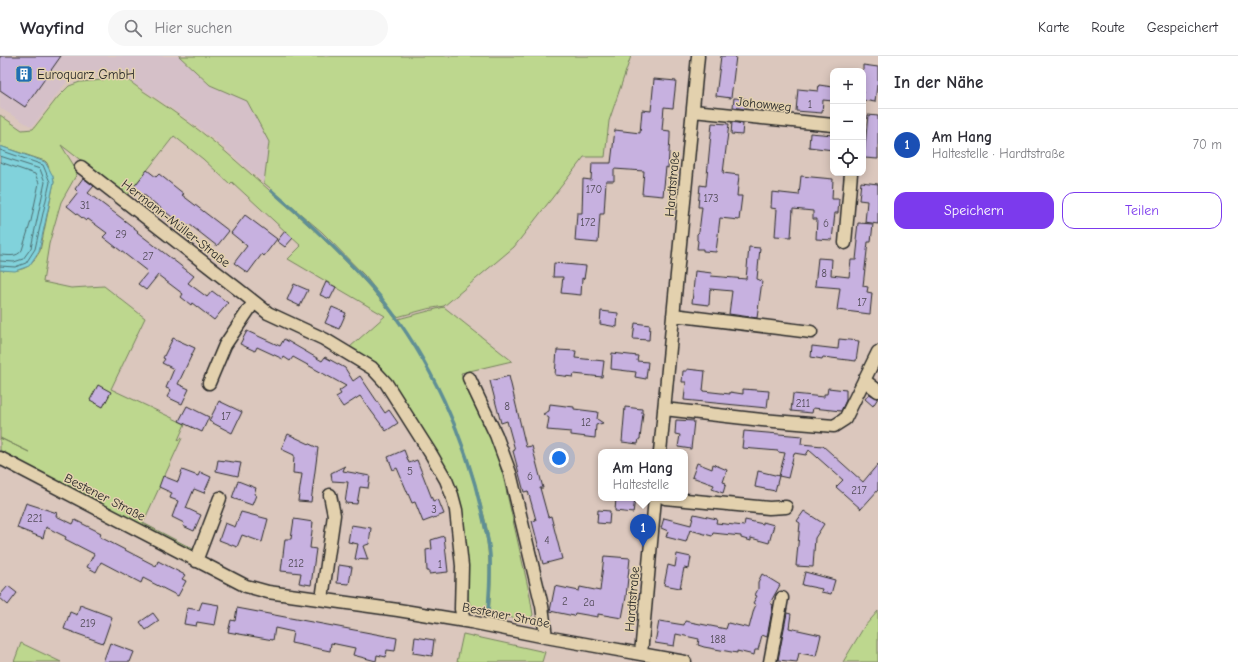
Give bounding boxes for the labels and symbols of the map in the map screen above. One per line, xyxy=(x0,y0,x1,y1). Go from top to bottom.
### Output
building icon: Euroquarz GmbH xyxy=(14,64,34,84)
place label: Euroquarz GmbH xyxy=(37,67,135,82)
street label: Johowweg xyxy=(736,94,792,114)
house number: 1 xyxy=(808,98,812,111)
street label: Hardtstraße xyxy=(662,150,682,217)
street label: Hermann-Müller-Straße xyxy=(119,176,234,270)
house number: 170 xyxy=(586,183,602,196)
house number: 173 xyxy=(703,192,719,205)
house number: 31 xyxy=(80,199,90,212)
house number: 172 xyxy=(580,216,596,229)
house number: 6 xyxy=(823,217,829,230)
house number: 29 xyxy=(115,228,127,241)
house number: 27 xyxy=(143,250,153,263)
house number: 8 xyxy=(821,267,827,280)
house number: 17 xyxy=(857,296,867,309)
house number: 211 xyxy=(796,397,810,410)
house number: 8 xyxy=(504,400,510,413)
house number: 17 xyxy=(221,410,231,423)
house number: 12 xyxy=(581,416,591,429)
your location xyxy=(549,448,569,468)
house number: 5 xyxy=(407,465,413,478)
street label: Bestener Straße xyxy=(62,470,148,524)
house number: 6 xyxy=(527,470,533,483)
house number: 217 xyxy=(851,484,867,497)
house number: 3 xyxy=(431,503,437,516)
house number: 221 xyxy=(27,512,43,525)
pin: 1 xyxy=(630,514,656,547)
house number: 4 xyxy=(544,534,550,547)
house number: 212 xyxy=(288,557,304,570)
house number: 1 xyxy=(438,558,442,571)
street label: Hardtstraße xyxy=(622,565,642,632)
house number: 2 xyxy=(562,595,568,608)
house number: 2a xyxy=(583,596,595,609)
street label: Bestener Straße xyxy=(461,599,552,631)
house number: 219 xyxy=(80,617,96,630)
house number: 188 xyxy=(710,633,726,646)

